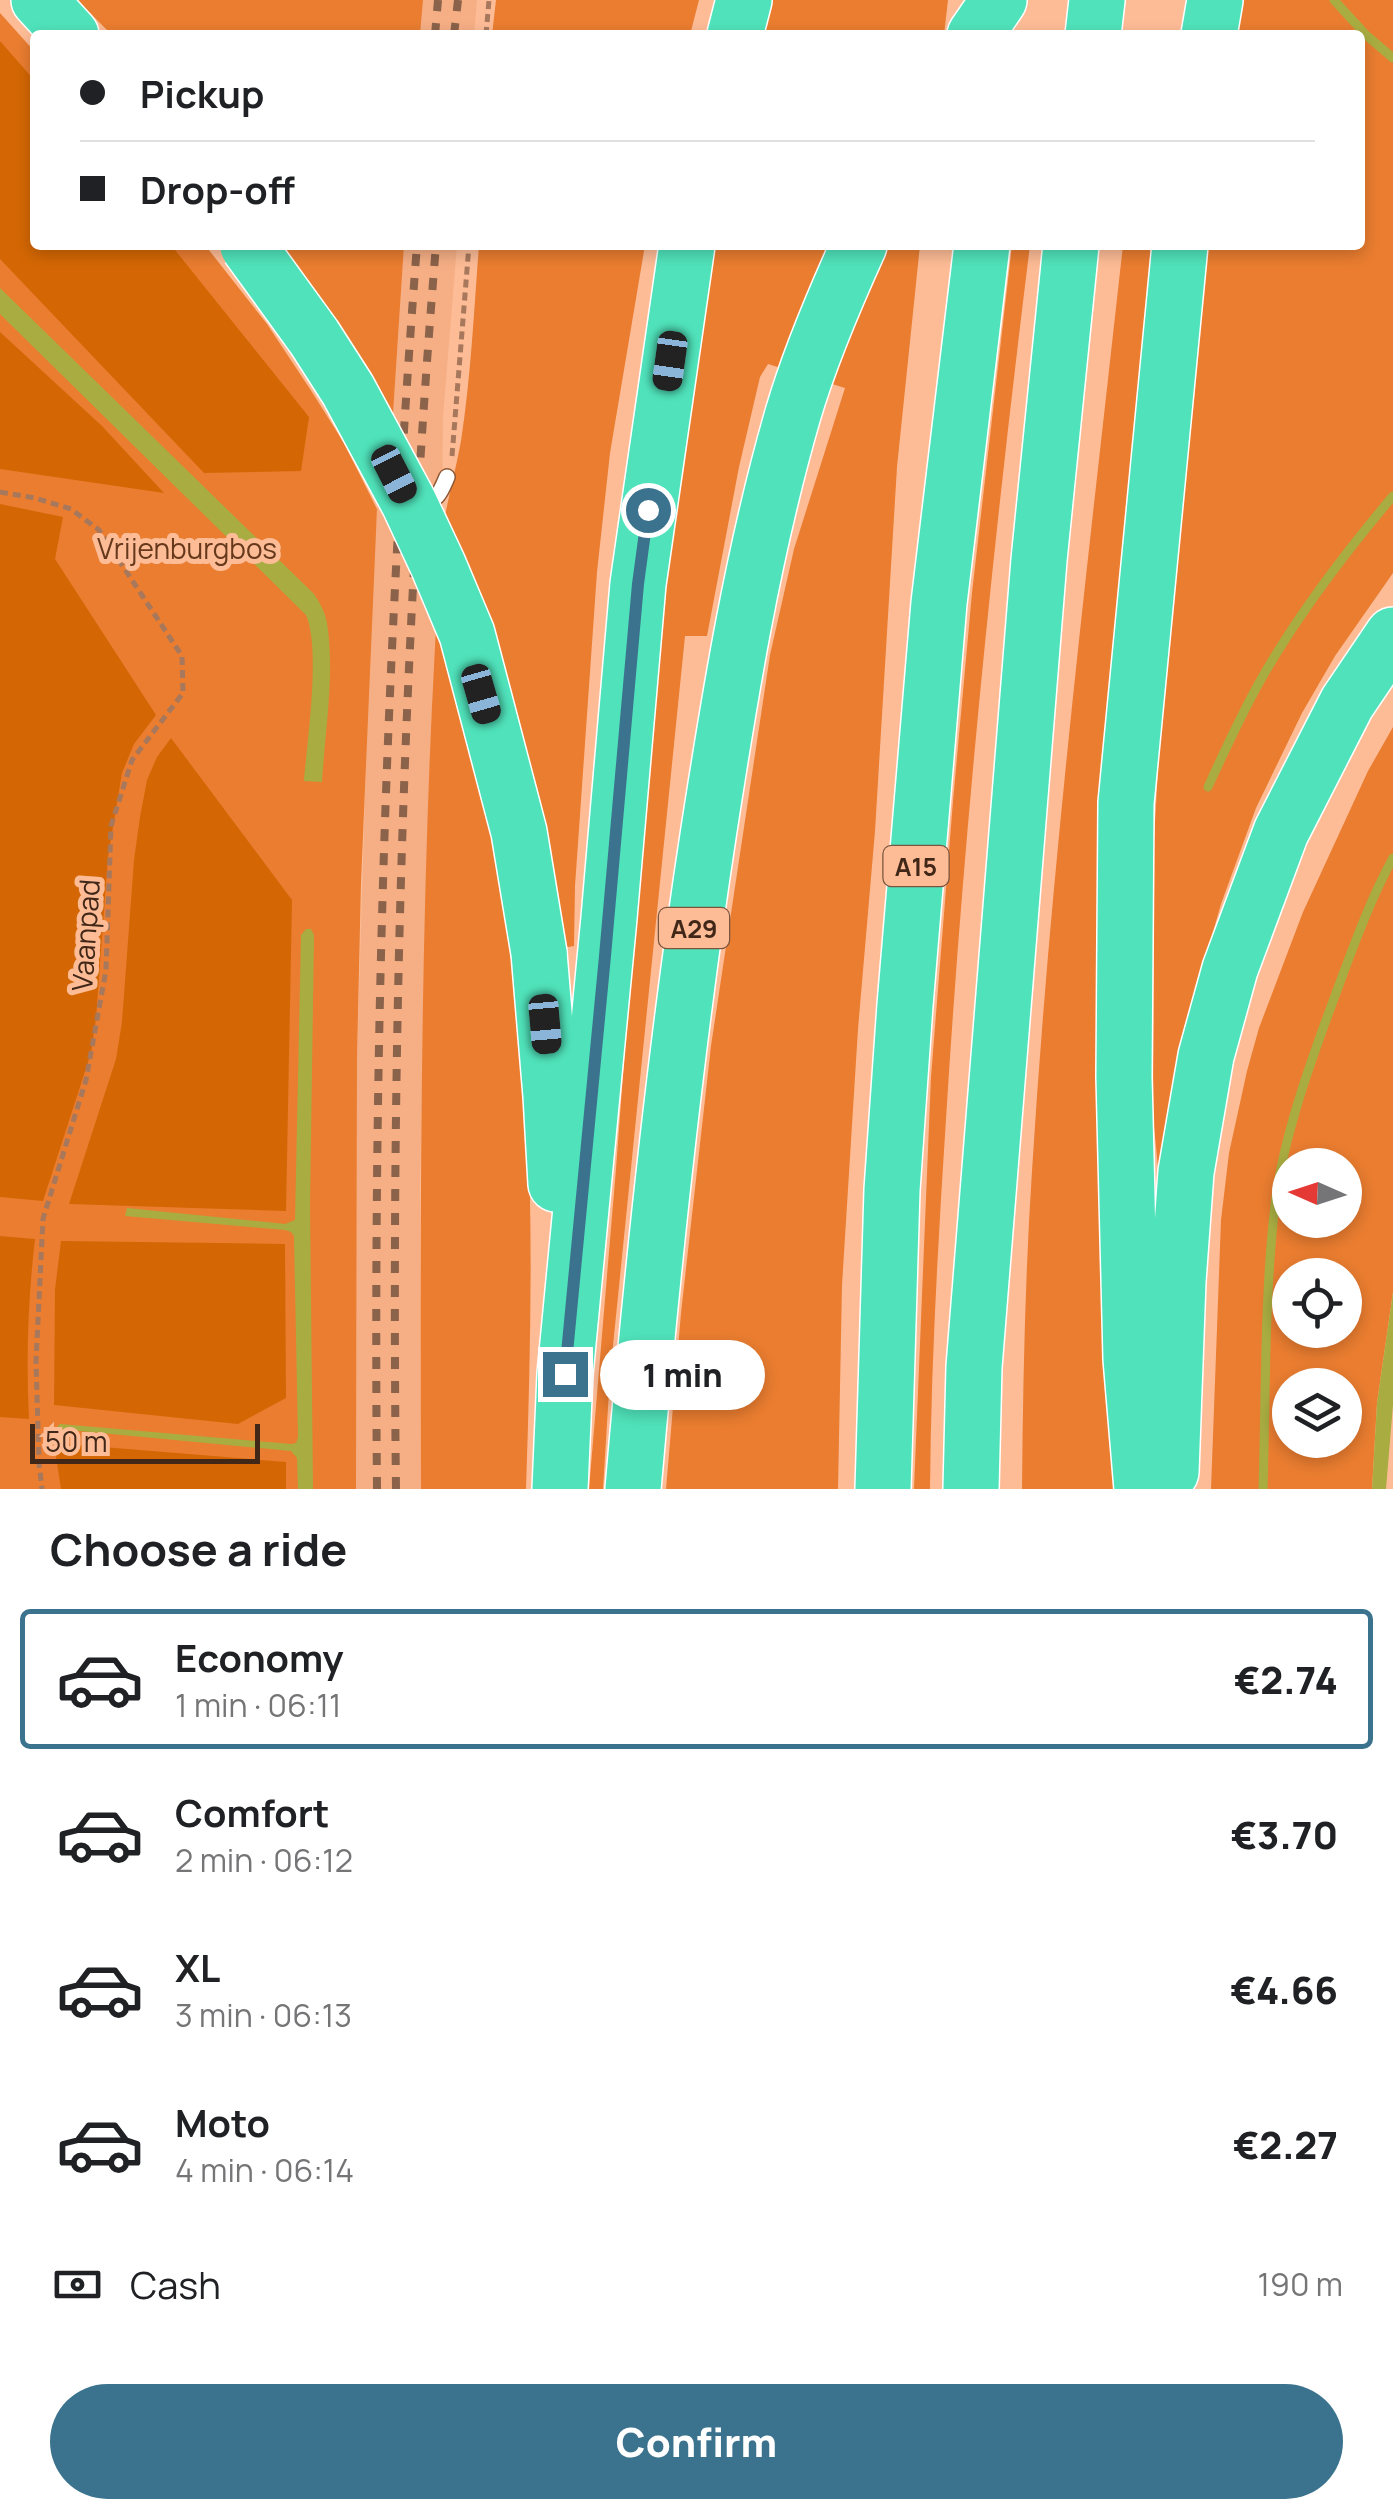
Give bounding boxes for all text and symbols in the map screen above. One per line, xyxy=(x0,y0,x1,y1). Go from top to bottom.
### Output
text: Pickup xyxy=(140,67,264,119)
text: Drop-off xyxy=(140,163,295,215)
car xyxy=(651,329,689,393)
car xyxy=(367,440,421,508)
route start xyxy=(626,488,671,533)
park label: Vrijenburgbos xyxy=(97,529,277,567)
car xyxy=(458,661,504,727)
road number: A15 xyxy=(884,846,948,886)
street label: Vaanpad xyxy=(62,878,108,992)
road number: A29 xyxy=(659,908,729,948)
car xyxy=(527,993,563,1055)
north arrow xyxy=(1272,1148,1362,1238)
map controls xyxy=(1272,1148,1362,1458)
button: locate xyxy=(1272,1258,1362,1348)
callout: 1 min xyxy=(600,1339,765,1409)
route end xyxy=(543,1352,588,1397)
text: 1 min xyxy=(642,1353,723,1397)
button: layers xyxy=(1272,1368,1362,1458)
scale bar xyxy=(30,1419,260,1464)
text: 50 m xyxy=(45,1422,108,1460)
text: Choose a ride xyxy=(50,1518,347,1580)
text: Economy xyxy=(175,1631,344,1683)
icon: car xyxy=(55,1634,145,1724)
text: €2.74 xyxy=(1234,1653,1338,1705)
text: 1 min · 06:11 xyxy=(175,1683,341,1727)
text: Comfort xyxy=(175,1786,329,1838)
icon: car xyxy=(55,1789,145,1879)
text: €3.70 xyxy=(1231,1808,1338,1860)
text: 2 min · 06:12 xyxy=(175,1838,353,1882)
text: XL xyxy=(175,1941,220,1993)
icon: car xyxy=(55,1944,145,2034)
text: €4.66 xyxy=(1230,1963,1338,2015)
text: 3 min · 06:13 xyxy=(175,1993,352,2037)
text: Moto xyxy=(175,2096,270,2148)
icon: car xyxy=(55,2099,145,2189)
text: €2.27 xyxy=(1233,2118,1338,2170)
text: 4 min · 06:14 xyxy=(175,2148,354,2192)
icon: cash xyxy=(50,2257,105,2312)
text: Cash xyxy=(130,2258,221,2310)
text: 190 m xyxy=(1258,2262,1343,2306)
button: Confirm xyxy=(50,2384,1343,2499)

